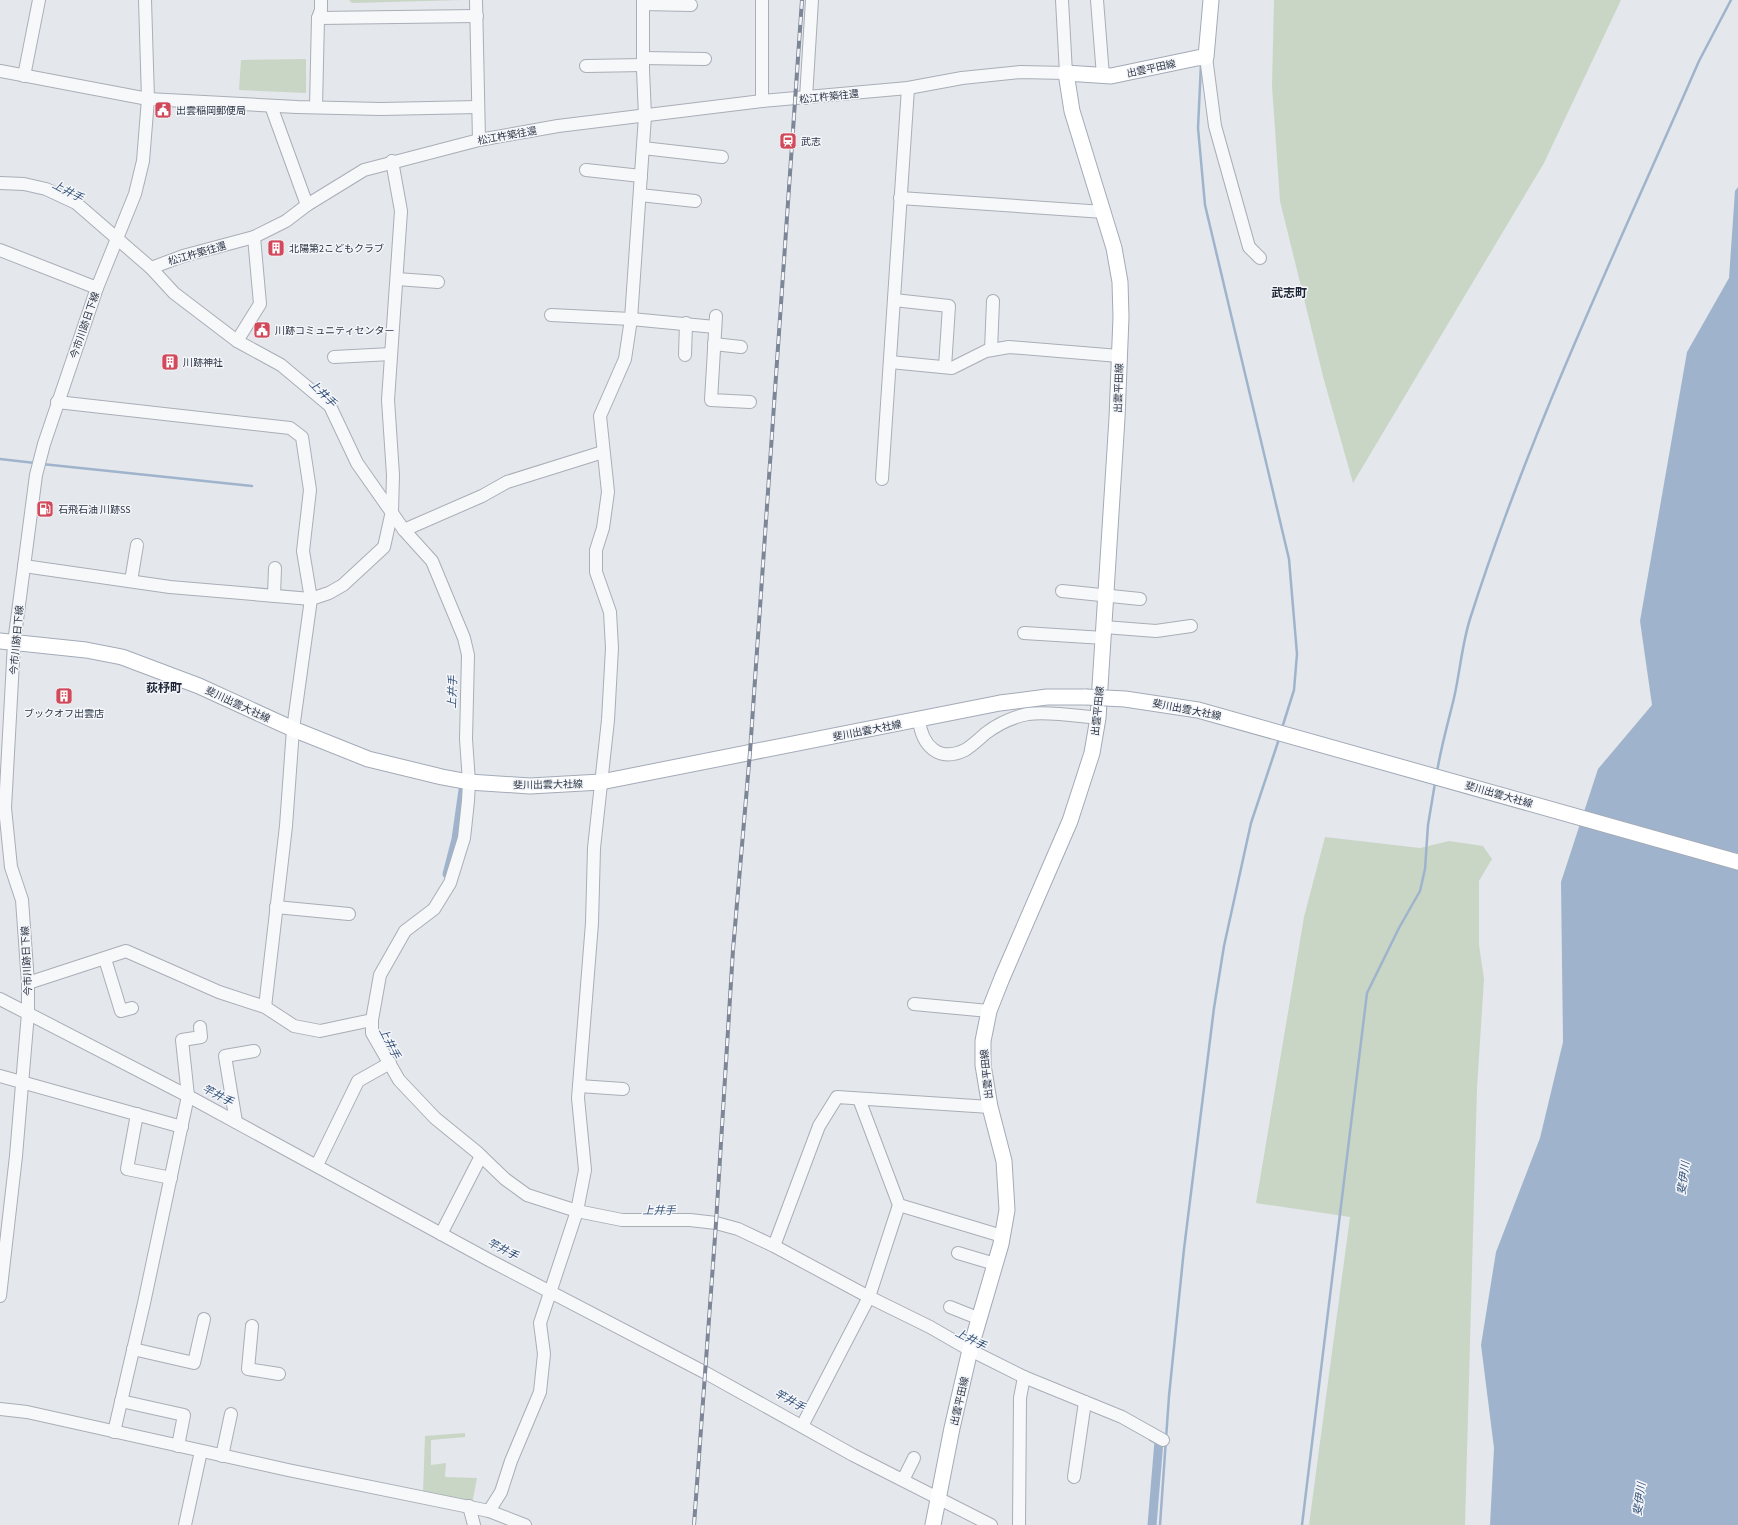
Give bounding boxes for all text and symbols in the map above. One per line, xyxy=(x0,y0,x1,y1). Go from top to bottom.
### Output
street label: 出雲平田線 xyxy=(1125,57,1177,81)
street label: 松江杵築往還 xyxy=(799,87,860,107)
public building icon: 出雲稲岡郵便局 xyxy=(153,100,173,120)
place label: 出雲稲岡郵便局 xyxy=(176,104,246,118)
street label: 松江杵築往還 xyxy=(476,124,538,148)
station icon: 武志 xyxy=(778,131,798,151)
place label: 武志 xyxy=(801,135,821,149)
water label: 上井手 xyxy=(50,177,87,206)
building icon: 北陽第2こどもクラブ xyxy=(266,238,286,258)
street label: 松江杵築往還 xyxy=(167,239,228,269)
place label: 北陽第2こどもクラブ xyxy=(289,242,384,256)
district label: 武志町 xyxy=(1271,285,1307,302)
street label: 今市川跡日下線 xyxy=(67,290,103,361)
public building icon: 川跡コミュニティセンター xyxy=(252,320,272,340)
place label: 川跡コミュニティセンター xyxy=(275,324,394,338)
building icon: 川跡神社 xyxy=(160,352,180,372)
place label: 川跡神社 xyxy=(183,356,223,370)
street label: 出雲平田線 xyxy=(1111,363,1127,413)
water label: 上井手 xyxy=(306,376,340,411)
fuel station icon: 石飛石油 川跡SS xyxy=(35,499,55,519)
place label: 石飛石油 川跡SS xyxy=(58,503,131,517)
street label: 今市川跡日下線 xyxy=(7,605,27,676)
water label: 上井手 xyxy=(444,674,461,709)
district label: 荻杼町 xyxy=(146,680,182,697)
street label: 斐川出雲大社線 xyxy=(203,684,272,726)
building icon: ブックオフ出雲店 xyxy=(54,686,74,706)
street label: 出雲平田線 xyxy=(1088,686,1108,737)
street label: 斐川出雲大社線 xyxy=(1151,696,1223,724)
place label: ブックオフ出雲店 xyxy=(24,707,104,721)
street label: 斐川出雲大社線 xyxy=(831,717,903,745)
street label: 斐川出雲大社線 xyxy=(513,777,583,793)
street label: 斐川出雲大社線 xyxy=(1463,779,1534,811)
street label: 今市川跡日下線 xyxy=(18,926,36,996)
water label: 上井手 xyxy=(375,1025,404,1062)
street label: 出雲平田線 xyxy=(977,1048,997,1099)
water label: 竿井手 xyxy=(200,1081,237,1110)
water label: 斐伊川 xyxy=(1674,1160,1693,1195)
water label: 上井手 xyxy=(643,1203,676,1218)
water label: 竿井手 xyxy=(485,1235,522,1264)
water label: 上井手 xyxy=(953,1325,990,1354)
street label: 出雲平田線 xyxy=(948,1375,972,1427)
water label: 竿井手 xyxy=(772,1386,809,1415)
water label: 斐伊川 xyxy=(1630,1481,1649,1516)

